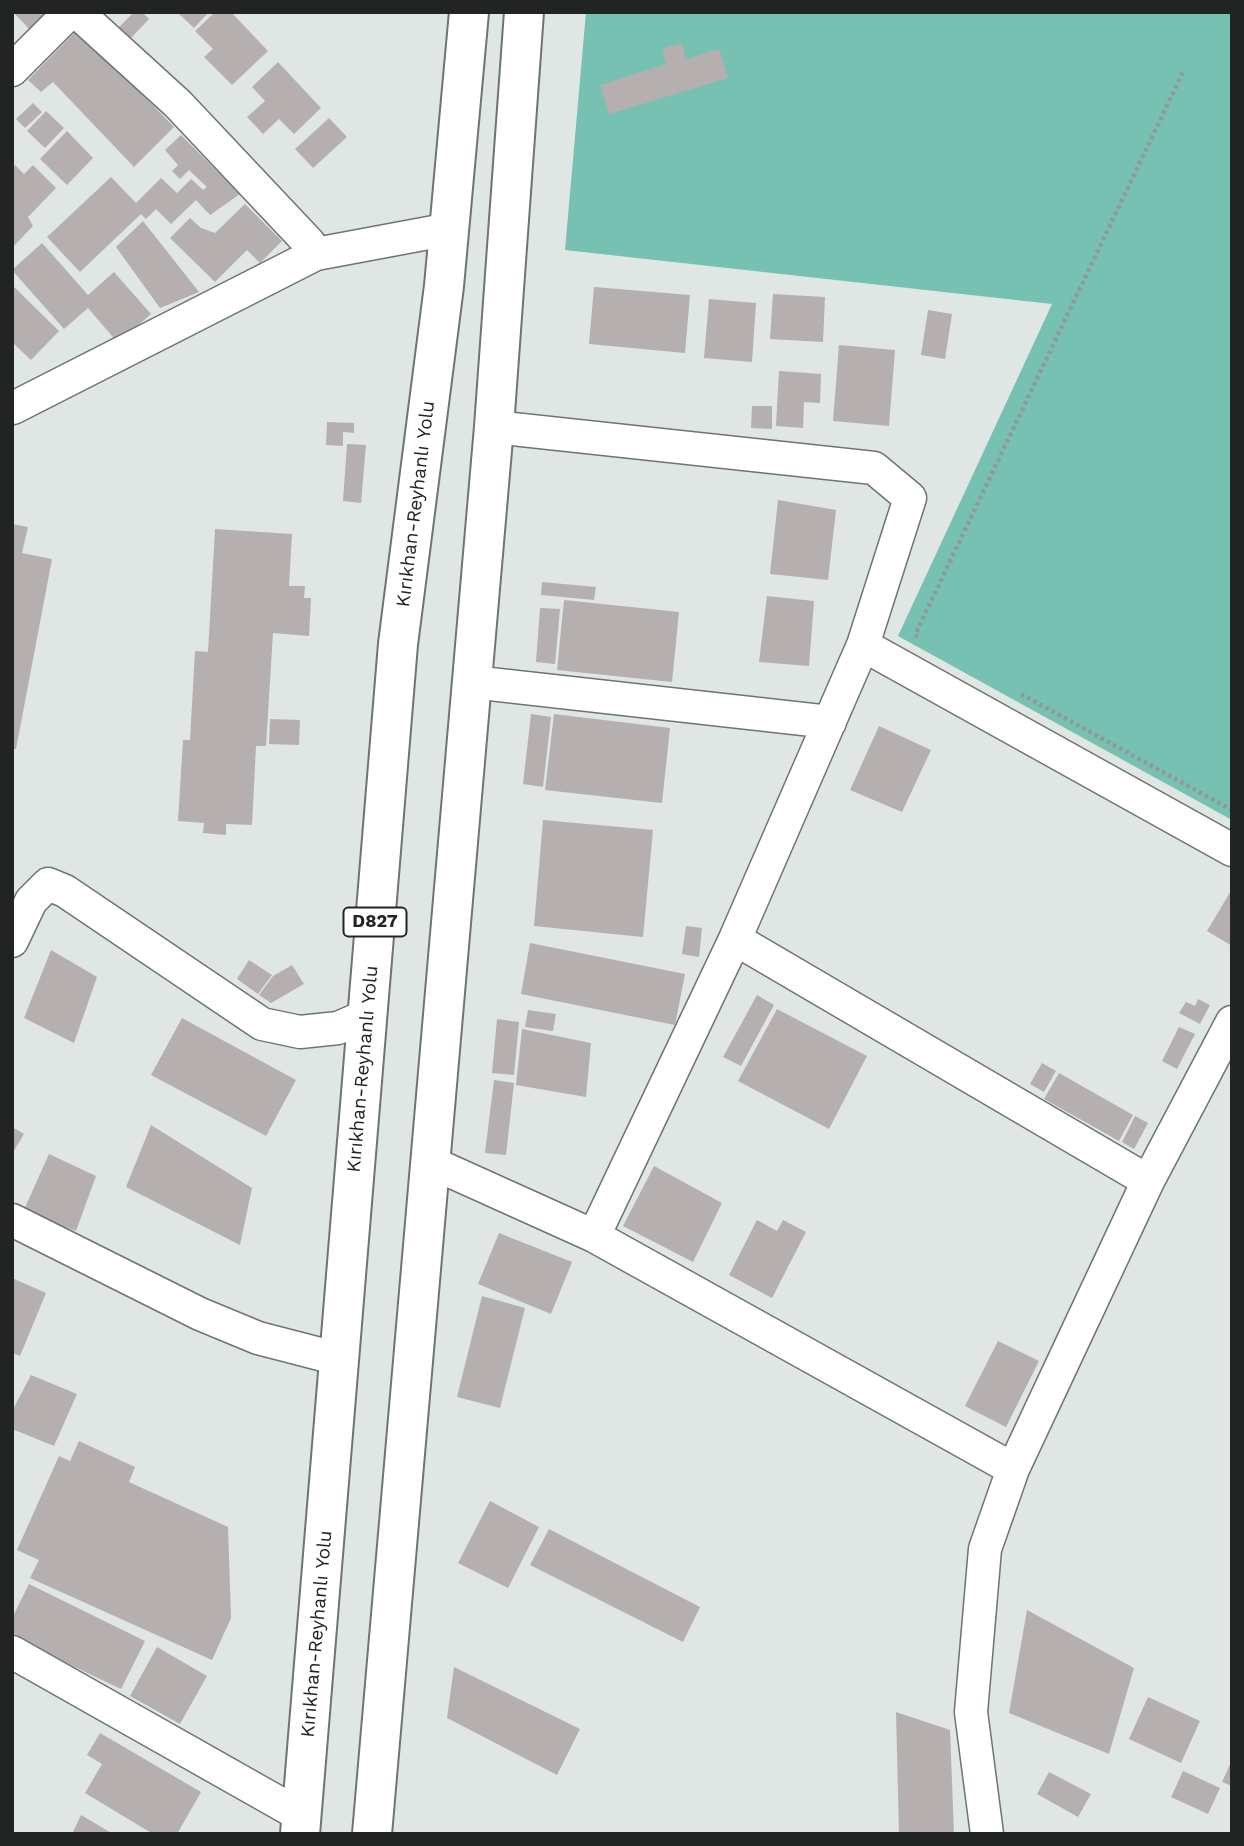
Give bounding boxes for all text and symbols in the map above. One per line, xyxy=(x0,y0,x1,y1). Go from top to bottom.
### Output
street label: Kırıkhan-Reyhanlı Yolu xyxy=(392,400,440,608)
road number: D827 xyxy=(344,908,406,937)
street label: Kırıkhan-Reyhanlı Yolu xyxy=(343,965,383,1173)
street label: Kırıkhan-Reyhanlı Yolu xyxy=(297,1530,337,1738)

